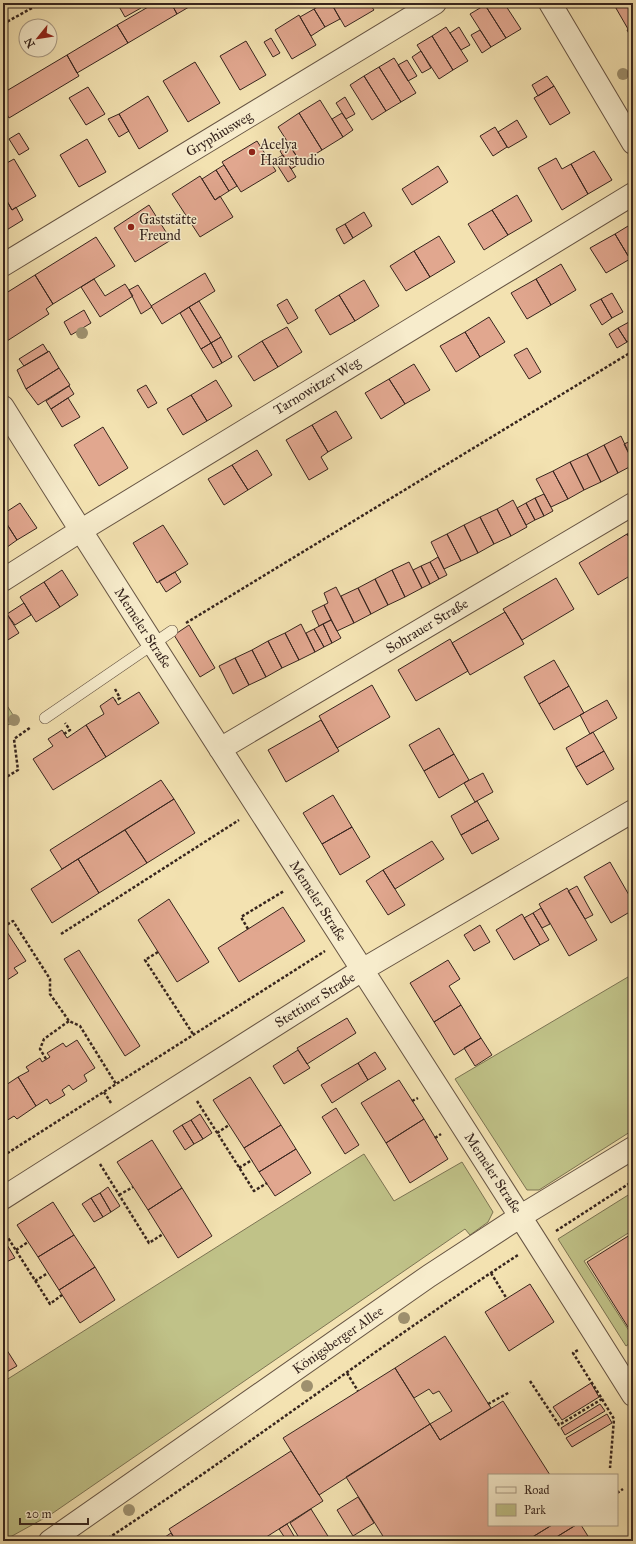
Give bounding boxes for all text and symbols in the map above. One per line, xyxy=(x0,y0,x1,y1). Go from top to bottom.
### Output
north arrow xyxy=(18,18,58,58)
text: N xyxy=(21,35,38,50)
street label: Gryphiusweg xyxy=(183,107,256,160)
place label: Acelya Haarstudio xyxy=(259,136,325,169)
marker: Acelya Haarstudio xyxy=(247,147,257,157)
place label: Gaststätte Freund xyxy=(139,211,197,244)
marker: Gaststätte Freund xyxy=(126,222,136,232)
street label: Tarnowitzer Weg xyxy=(271,353,364,419)
street label: Memeler Straße xyxy=(111,584,175,672)
street label: Sohrauer Straße xyxy=(383,595,471,657)
street label: Memeler Straße xyxy=(286,857,350,945)
street label: Stettiner Straße xyxy=(272,968,358,1031)
street label: Memeler Straße xyxy=(461,1129,525,1217)
street label: Königsberger Allee xyxy=(289,1302,387,1378)
legend xyxy=(488,1474,618,1526)
text: Road xyxy=(524,1483,550,1497)
scale bar xyxy=(20,1500,88,1526)
text: Park xyxy=(524,1503,546,1517)
text: 20 m xyxy=(26,1507,52,1521)

